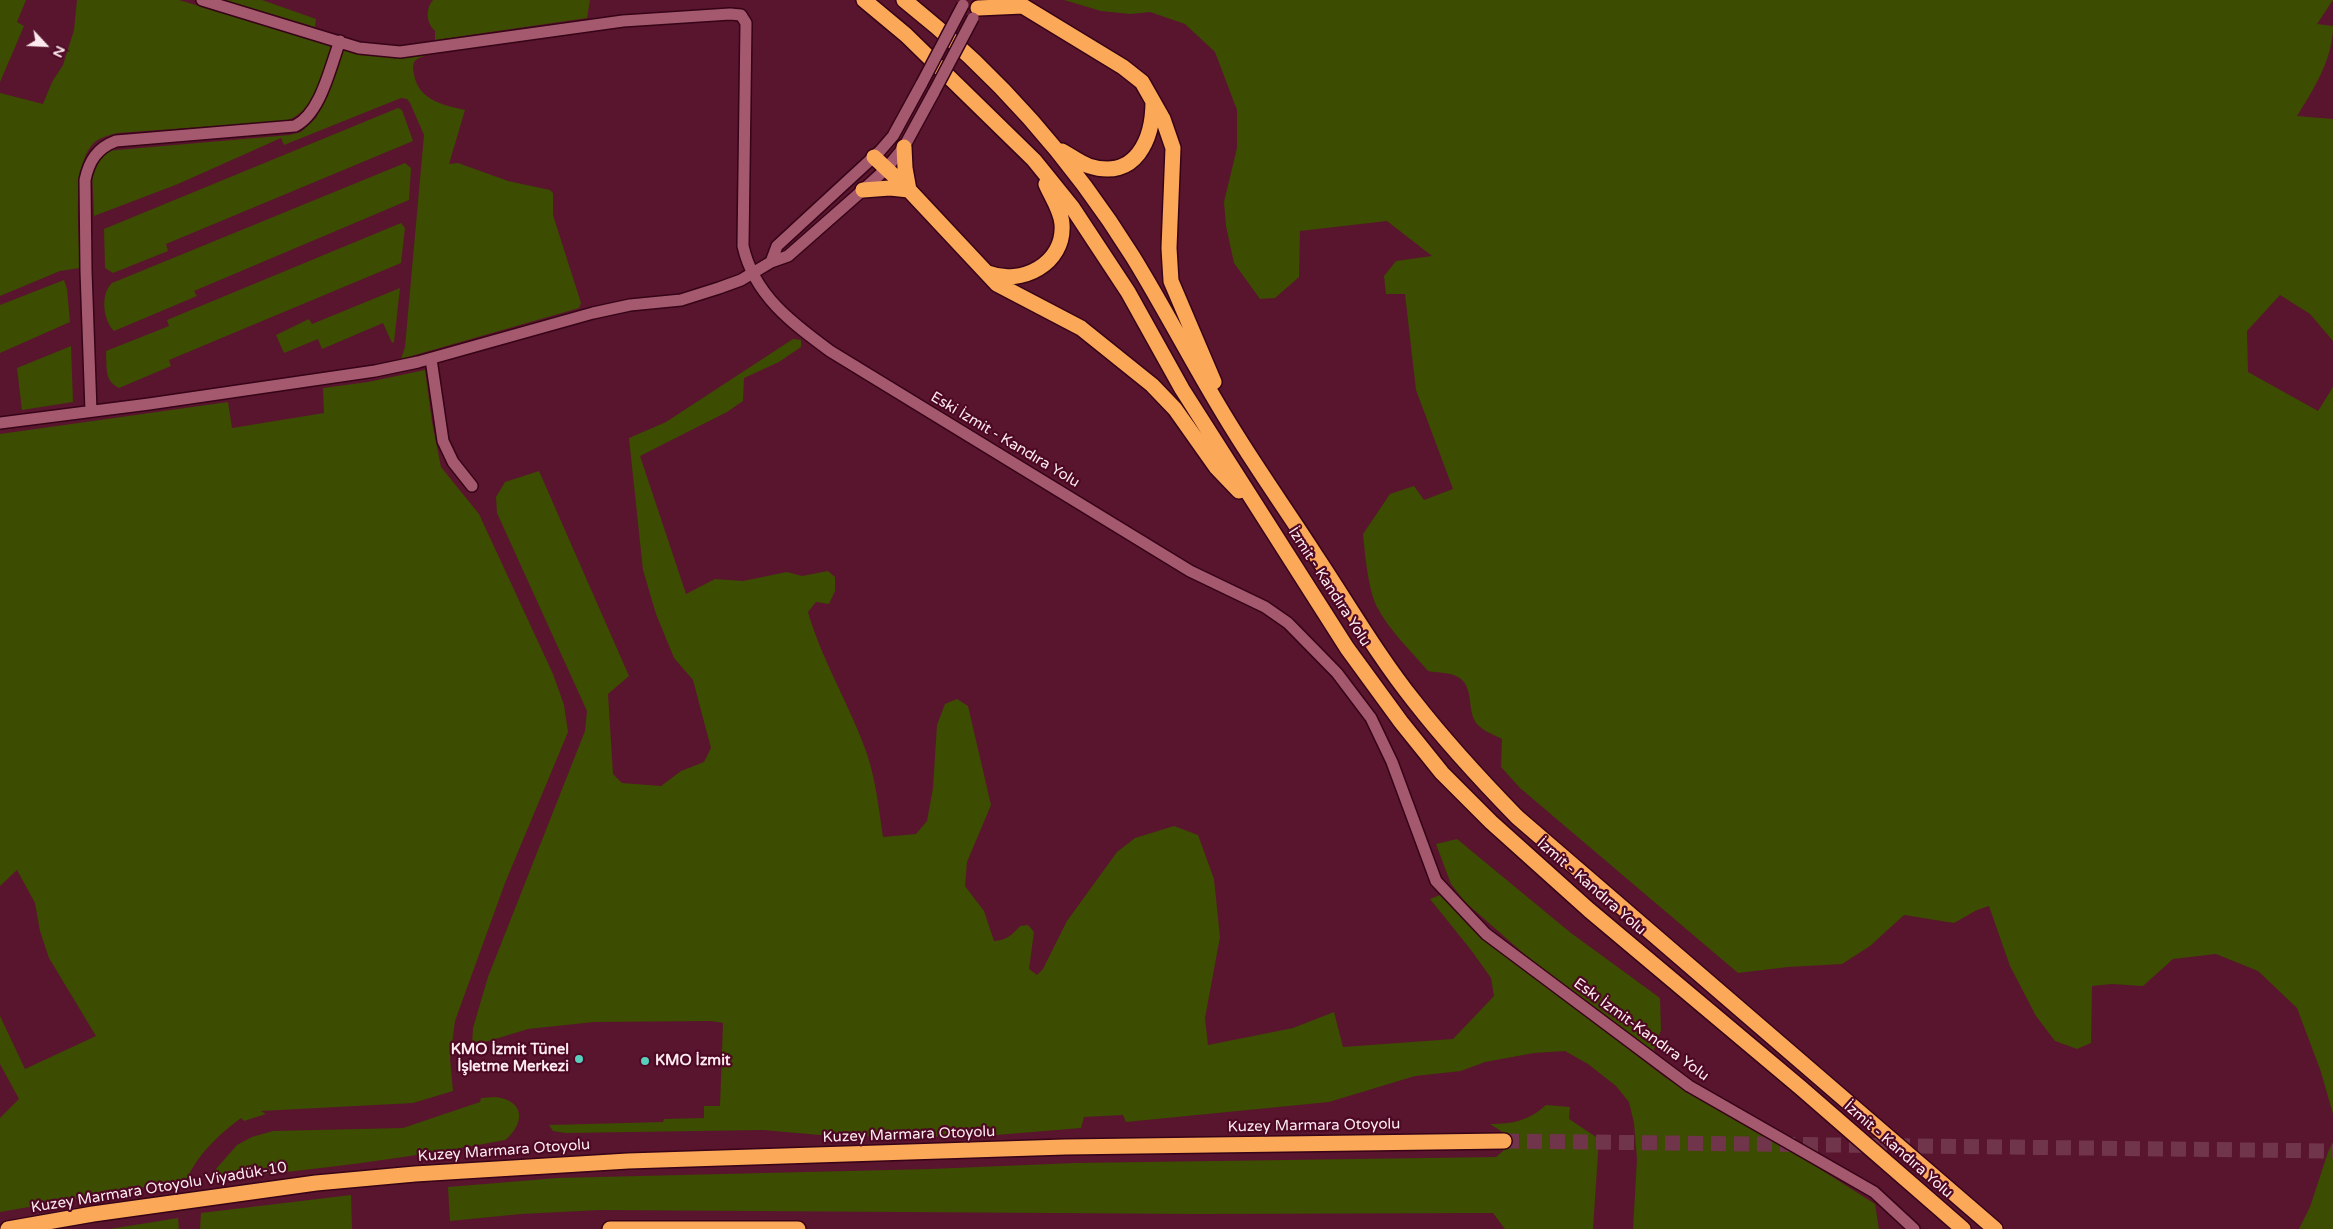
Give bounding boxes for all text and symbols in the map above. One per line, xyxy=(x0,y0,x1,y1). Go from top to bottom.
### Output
north arrow xyxy=(20,20,70,70)
text: N xyxy=(49,43,69,60)
street label: Eski İzmit - Kandıra Yolu xyxy=(927,388,1083,492)
street label: İzmit - Kandıra Yolu xyxy=(1284,524,1374,650)
street label: İzmit - Kandıra Yolu xyxy=(1533,835,1649,939)
street label: Eskı İzmit-Kandıra Yolu xyxy=(1570,975,1712,1085)
place label: KMO İzmit Tünel İşletme Merkezi xyxy=(451,1041,569,1076)
place label: KMO İzmit xyxy=(655,1052,731,1070)
marker: KMO İzmit Tünel İşletme Merkezi xyxy=(573,1053,585,1065)
marker: KMO İzmit xyxy=(639,1055,651,1067)
street label: İzmit - Kandıra Yolu xyxy=(1840,1098,1956,1202)
street label: Kuzey Marmara Otoyolu xyxy=(1227,1115,1401,1137)
street label: Kuzey Marmara Otoyolu xyxy=(822,1123,996,1147)
street label: Kuzey Marmara Otoyolu xyxy=(417,1136,591,1166)
street label: Kuzey Marmara Otoyolu Viyadük-10 xyxy=(30,1159,288,1217)

